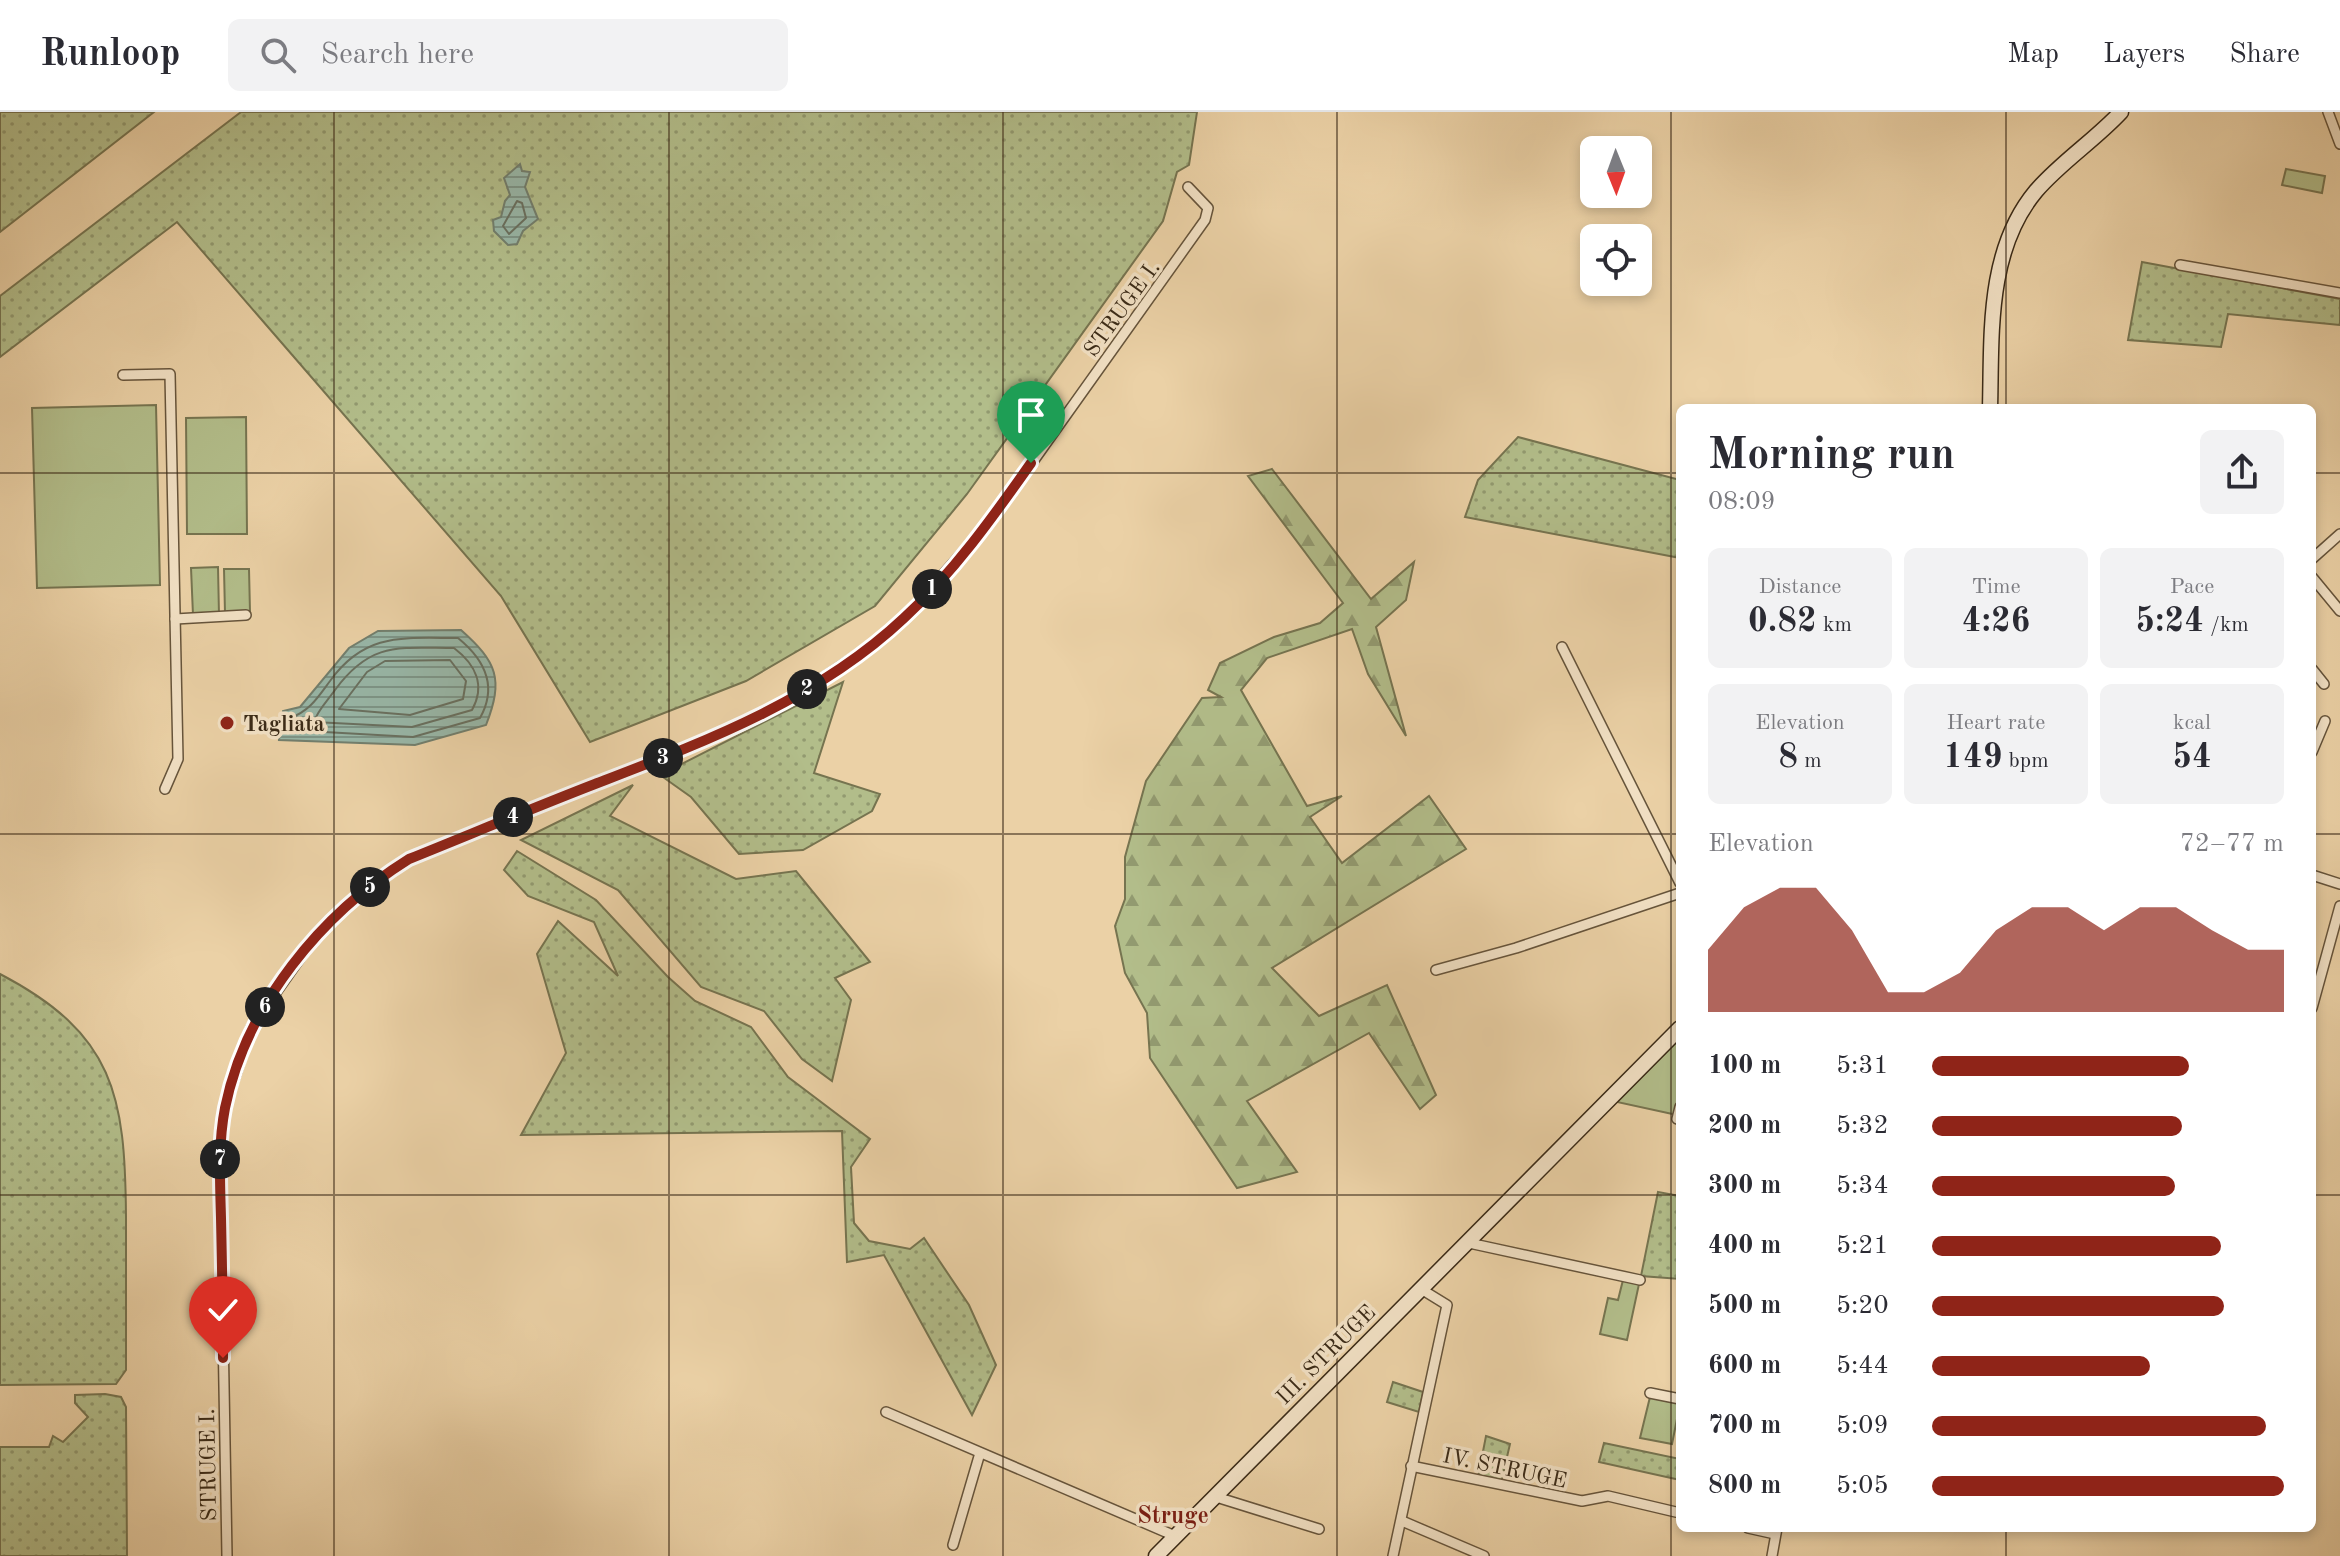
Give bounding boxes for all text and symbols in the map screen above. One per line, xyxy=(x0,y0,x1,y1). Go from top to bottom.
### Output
search box xyxy=(228,19,788,91)
icon: search xyxy=(256,33,300,77)
text: Runloop xyxy=(40,36,180,74)
text: Search here xyxy=(320,40,474,70)
text: Map xyxy=(2007,41,2059,69)
text: Layers xyxy=(2103,41,2185,69)
text: Share xyxy=(2229,41,2300,69)
north arrow xyxy=(1580,136,1652,208)
map controls xyxy=(1580,136,1652,296)
button: locate xyxy=(1580,224,1652,296)
street label: STRUGE I. xyxy=(1081,257,1165,361)
pin xyxy=(997,381,1065,463)
icon: arrive xyxy=(1009,393,1053,437)
button: share xyxy=(2200,430,2284,514)
text: Morning run xyxy=(1708,434,1955,478)
text: 08:09 xyxy=(1708,489,1776,515)
pin: 1 xyxy=(912,569,952,609)
text: Distance xyxy=(1759,576,1841,598)
text: Time xyxy=(1971,576,2021,598)
text: Pace xyxy=(2170,576,2214,598)
text: 1 xyxy=(926,578,938,600)
text: 0.82 xyxy=(1748,605,1817,639)
text: 4:26 xyxy=(1962,605,2030,639)
text: 5:24 xyxy=(2135,605,2204,639)
text: km xyxy=(1817,614,1852,636)
text: /km xyxy=(2204,614,2249,636)
pin: 2 xyxy=(787,669,827,709)
text: 2 xyxy=(801,678,813,700)
text: Elevation xyxy=(1755,712,1845,734)
text: Heart rate xyxy=(1947,712,2045,734)
text: kcal xyxy=(2173,712,2211,734)
marker: Tagliata xyxy=(218,714,236,732)
place label: Tagliata xyxy=(243,714,325,736)
pin: 3 xyxy=(643,738,683,778)
text: 8 xyxy=(1778,741,1798,775)
text: 149 xyxy=(1943,741,2002,775)
text: 54 xyxy=(2172,741,2212,775)
text: 3 xyxy=(657,747,669,769)
text: m xyxy=(1798,750,1822,772)
text: bpm xyxy=(2002,750,2049,772)
pin: 4 xyxy=(493,797,533,837)
text: 4 xyxy=(507,806,519,828)
text: Elevation xyxy=(1708,831,1814,857)
text: 72–77 m xyxy=(2180,831,2284,857)
pin: 5 xyxy=(350,867,390,907)
text: 5 xyxy=(364,876,376,898)
pin: 6 xyxy=(245,987,285,1027)
text: 6 xyxy=(259,996,271,1018)
text: 100 m xyxy=(1708,1053,1781,1079)
text: 5:31 xyxy=(1836,1053,1889,1079)
text: 200 m xyxy=(1708,1113,1781,1139)
text: 5:32 xyxy=(1836,1113,1889,1139)
pin: 7 xyxy=(200,1139,240,1179)
text: 7 xyxy=(214,1148,226,1170)
text: 300 m xyxy=(1708,1173,1781,1199)
text: 5:34 xyxy=(1836,1173,1889,1199)
text: 400 m xyxy=(1708,1233,1781,1259)
text: 5:21 xyxy=(1836,1233,1889,1259)
pin xyxy=(189,1276,257,1358)
icon: check xyxy=(201,1288,245,1332)
text: 500 m xyxy=(1708,1293,1781,1319)
text: 5:20 xyxy=(1836,1293,1889,1319)
street label: III. STRUGE xyxy=(1273,1302,1380,1409)
text: 600 m xyxy=(1708,1353,1781,1379)
text: 5:44 xyxy=(1836,1353,1889,1379)
street label: STRUGE I. xyxy=(197,1408,221,1522)
text: 700 m xyxy=(1708,1413,1781,1439)
text: 5:09 xyxy=(1836,1413,1889,1439)
street label: IV. STRUGE xyxy=(1440,1445,1569,1493)
text: 800 m xyxy=(1708,1473,1781,1499)
text: 5:05 xyxy=(1836,1473,1889,1499)
district label: Struge xyxy=(1137,1505,1209,1529)

